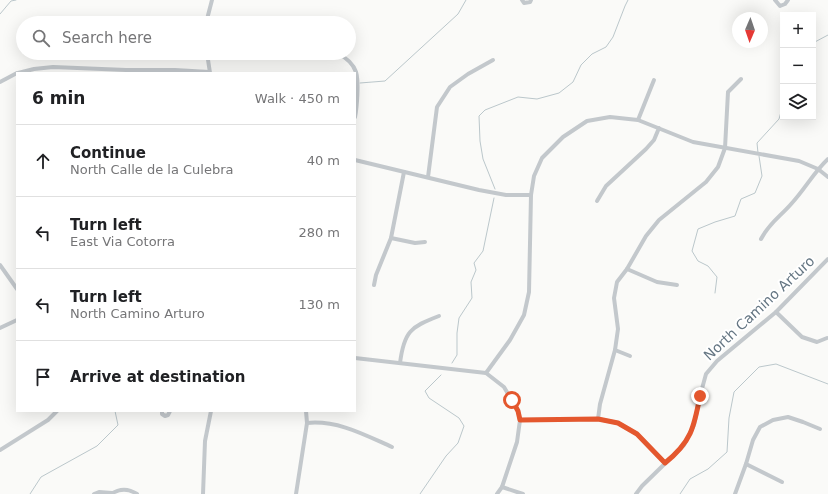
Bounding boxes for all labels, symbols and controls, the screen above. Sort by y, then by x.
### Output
north arrow [732,12,768,48]
map controls [780,12,816,120]
button: + [780,12,816,48]
search box [16,16,356,60]
icon: search [30,27,52,49]
text: Search here [62,29,152,47]
button: − [780,48,816,84]
button: layers [780,84,816,120]
text: 6 min [32,88,85,108]
text: Walk · 450 m [255,91,340,106]
text: Continue [70,144,146,162]
icon: ahead [32,150,54,172]
text: 40 m [307,153,340,168]
text: North Calle de la Culebra [70,162,233,177]
text: Turn left [70,216,142,234]
icon: left [32,222,54,244]
text: 280 m [298,225,340,240]
text: East Via Cotorra [70,234,175,249]
street label: North Camino Arturo [700,253,818,363]
text: Turn left [70,288,142,306]
icon: left [32,294,54,316]
text: 130 m [298,297,340,312]
text: North Camino Arturo [70,306,205,321]
icon: arrive [32,366,54,388]
text: Arrive at destination [70,368,245,386]
route end [691,387,709,405]
route start [503,391,521,409]

